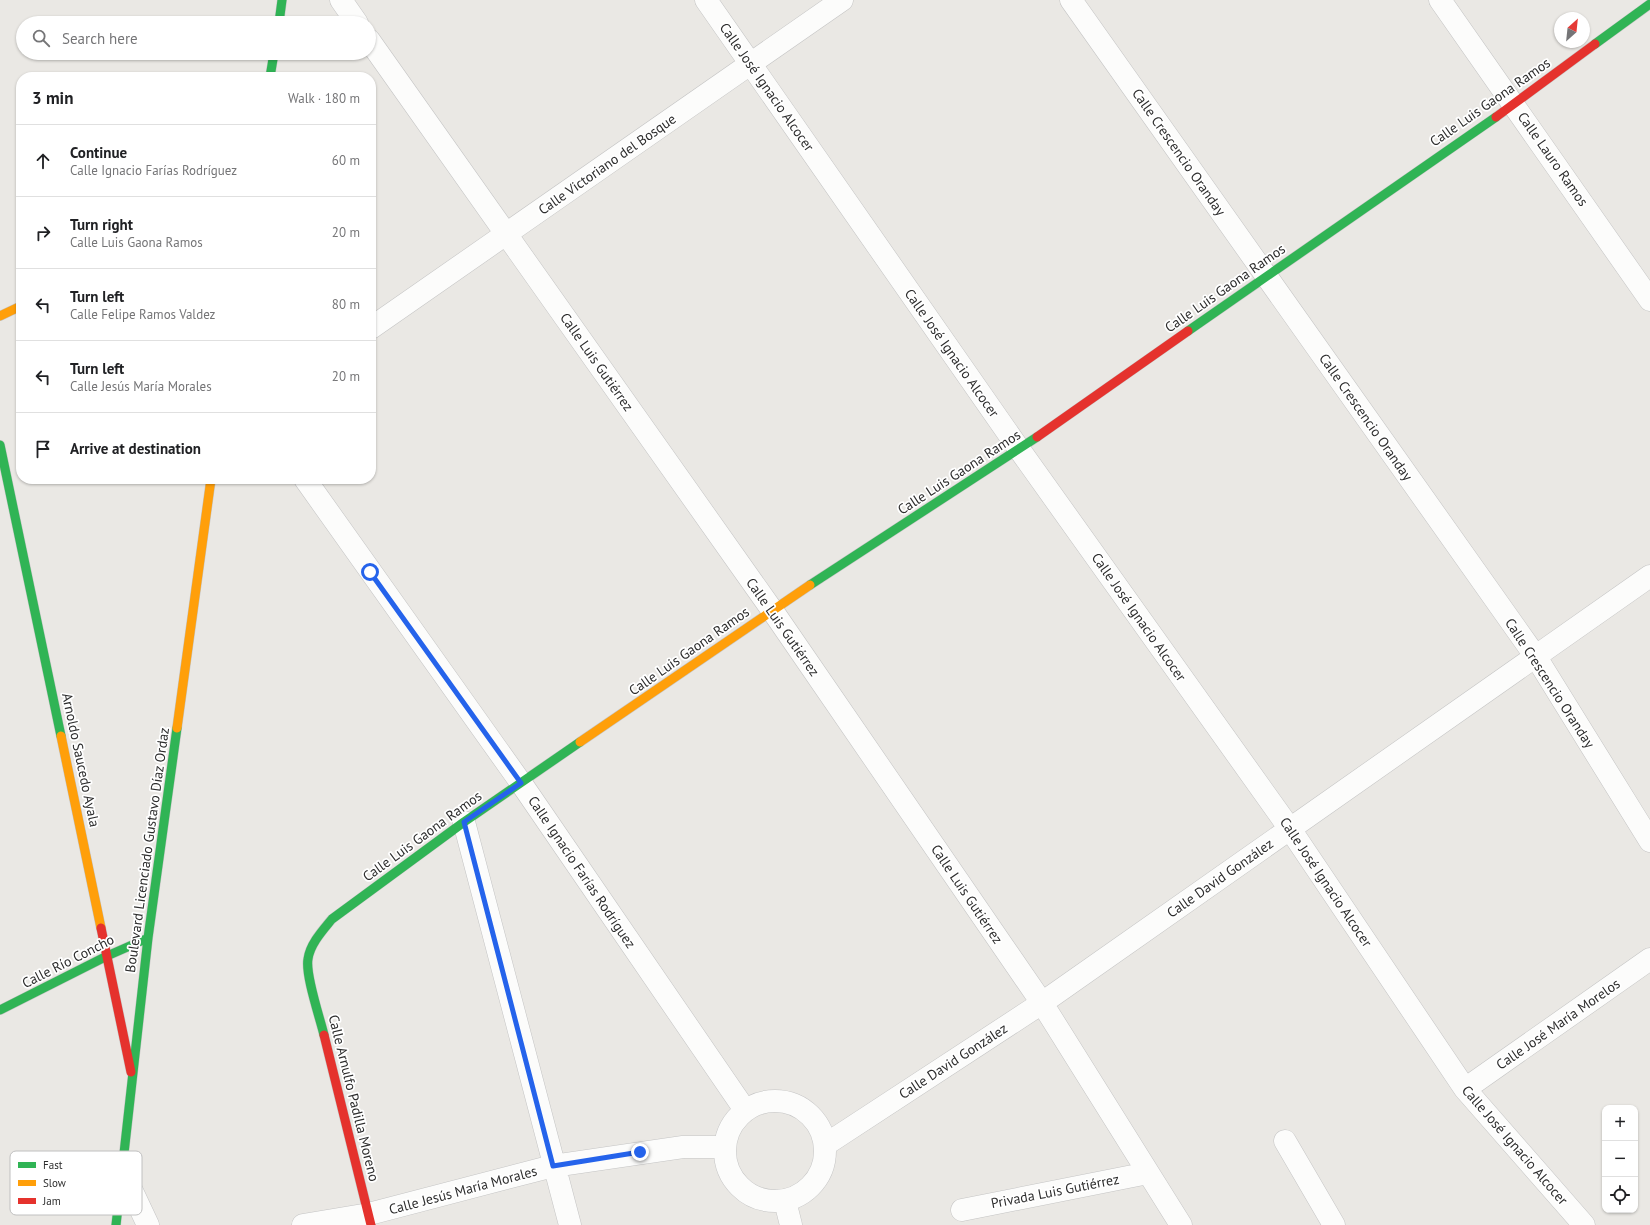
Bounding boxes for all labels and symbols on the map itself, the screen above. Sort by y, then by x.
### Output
north arrow [1554,12,1590,48]
street label: Calle José Ignacio Alcocer [716,19,818,155]
street label: Calle Luis Gaona Ramos [1426,54,1554,150]
street label: Calle Crescencio Oranday [1128,85,1230,219]
street label: Calle Lauro Ramos [1514,108,1592,210]
street label: Calle Victoriano del Bosque [535,110,679,218]
street label: Calle Luis Gaona Ramos [1161,240,1289,336]
street label: Calle José Ignacio Alcocer [901,285,1003,421]
street label: Calle Luis Gutiérrez [556,309,638,415]
street label: Calle Crescencio Oranday [1315,350,1417,484]
street label: Calle Luis Gaona Ramos [894,425,1024,518]
street label: Calle José Ignacio Alcocer [1088,549,1190,685]
route start [361,563,379,581]
street label: Calle Luis Gutiérrez [742,574,824,680]
street label: Calle Luis Gaona Ramos [625,603,753,699]
street label: Calle Crescencio Oranday [1501,615,1599,752]
street label: Arnoldo Saucedo Ayala [58,691,104,829]
street label: Boulevard Licenciado Gustavo Díaz Ordaz [121,726,173,974]
street label: Calle Luis Gaona Ramos [359,787,485,885]
street label: Calle Ignacio Farías Rodríguez [524,792,640,952]
street label: Calle José Ignacio Alcocer [1276,814,1376,951]
street label: Calle David González [1163,835,1277,921]
street label: Calle Luis Gutiérrez [927,841,1007,947]
street label: Calle Río Concho [19,930,117,992]
street label: Calle José María Morelos [1493,974,1624,1074]
street label: Calle Arnulfo Padilla Moreno [325,1013,383,1183]
street label: Calle David González [895,1019,1011,1103]
street label: Calle José Ignacio Alcocer [1458,1081,1572,1209]
route end [631,1143,649,1161]
legend [10,1151,142,1215]
text: Fast [43,1158,63,1172]
street label: Calle Jesús María Morales [387,1162,539,1218]
street label: Privada Luis Gutiérrez [989,1170,1121,1212]
text: Slow [43,1176,66,1190]
text: Jam [42,1194,61,1208]

